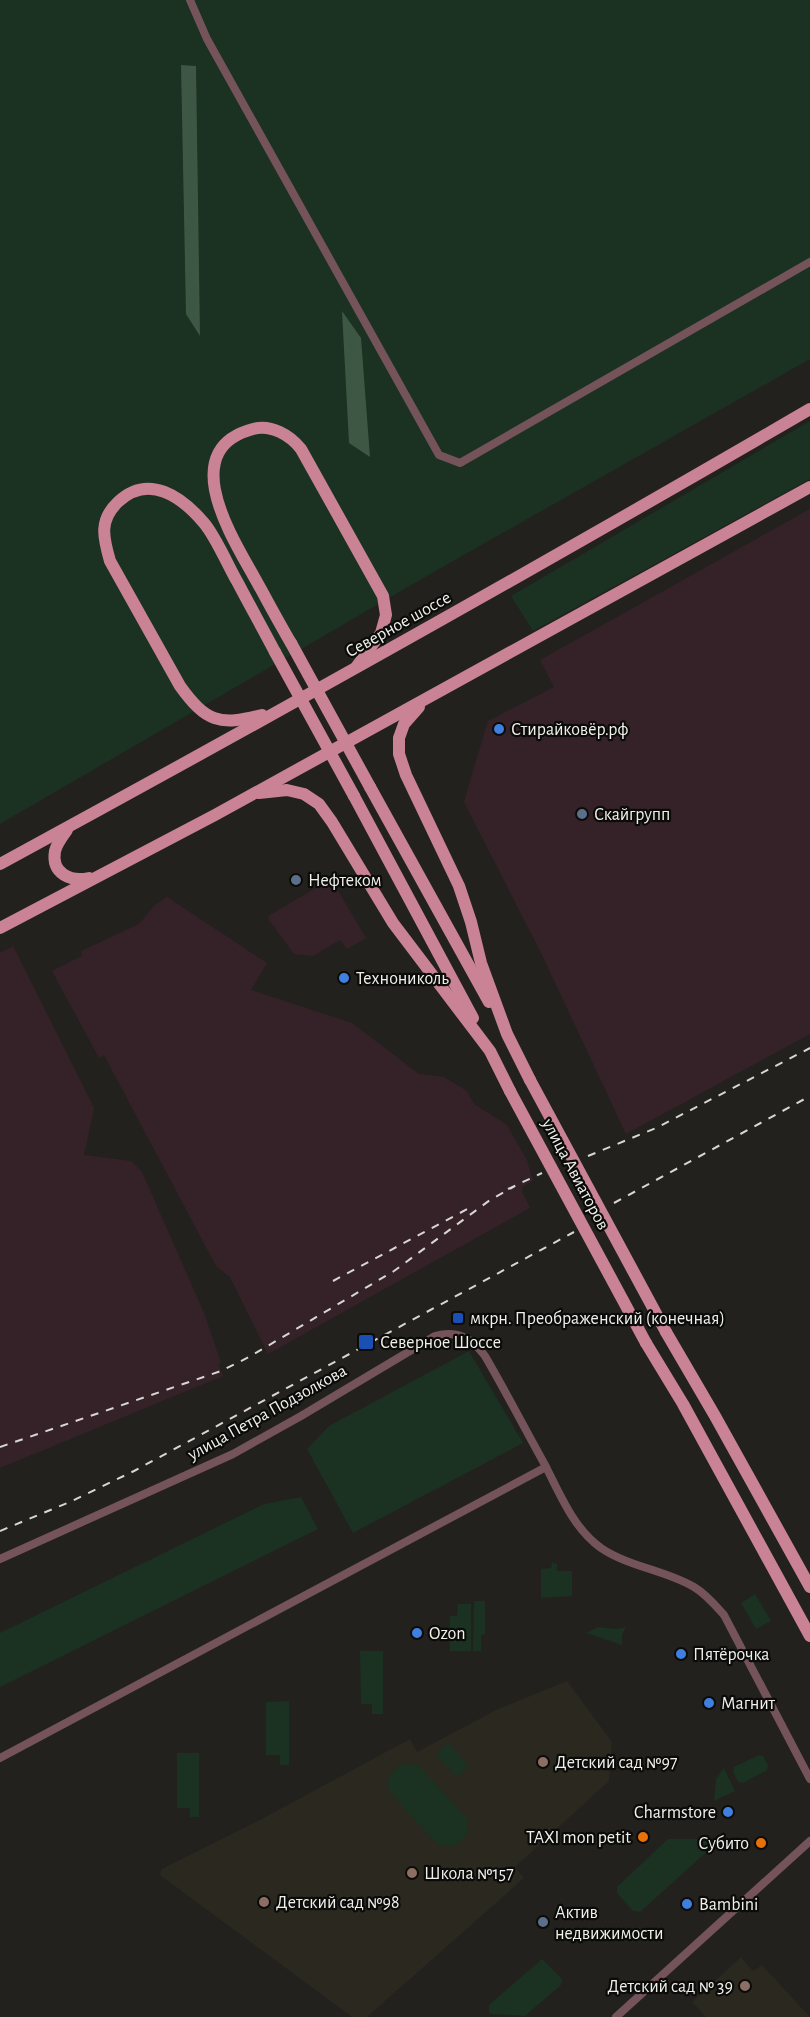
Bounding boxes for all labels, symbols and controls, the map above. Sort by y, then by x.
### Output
street label: Северное шоссе [343,589,454,661]
place label: Стирайковёр.рф [511,721,628,739]
marker: Стирайковёр.рф [492,722,506,736]
place label: Скайгрупп [594,806,670,824]
marker: Скайгрупп [575,807,589,821]
place label: Нефтеком [308,872,382,890]
marker: Нефтеком [289,873,303,887]
place label: Технониколь [356,970,449,988]
marker: Технониколь [337,971,351,985]
street label: улица Авиаторов [538,1115,612,1233]
place label: мкрн. Преображенский (конечная) [470,1309,725,1328]
marker: мкрн. Преображенский (конечная) [451,1311,465,1325]
marker: Северное Шоссе [357,1333,375,1351]
place label: Северное Шоссе [380,1334,501,1352]
street label: улица Петра Подзолкова [184,1362,350,1465]
place label: Ozon [429,1625,466,1643]
marker: Ozon [410,1626,424,1640]
place label: Пятёрочка [693,1646,770,1664]
marker: Пятёрочка [674,1647,688,1661]
place label: Магнит [721,1695,776,1713]
marker: Магнит [702,1696,716,1710]
place label: Детский сад №97 [555,1754,678,1772]
marker: Детский сад №97 [536,1755,550,1769]
place label: Charmstore [634,1804,716,1822]
marker: Charmstore [721,1805,735,1819]
place label: TAXI mon petit [526,1829,631,1847]
marker: TAXI mon petit [636,1830,650,1844]
place label: Субито [698,1834,749,1853]
marker: Субито [754,1836,768,1850]
place label: Школа №157 [424,1865,514,1883]
marker: Школа №157 [405,1866,419,1880]
place label: Детский сад №98 [276,1894,400,1912]
marker: Детский сад №98 [257,1895,271,1909]
place label: Bambini [699,1896,758,1914]
marker: Bambini [680,1897,694,1911]
place label: Актив недвижимости [555,1904,664,1943]
marker: Актив недвижимости [536,1915,550,1929]
place label: Детский сад № 39 [608,1978,733,1996]
marker: Детский сад № 39 [738,1979,752,1993]

